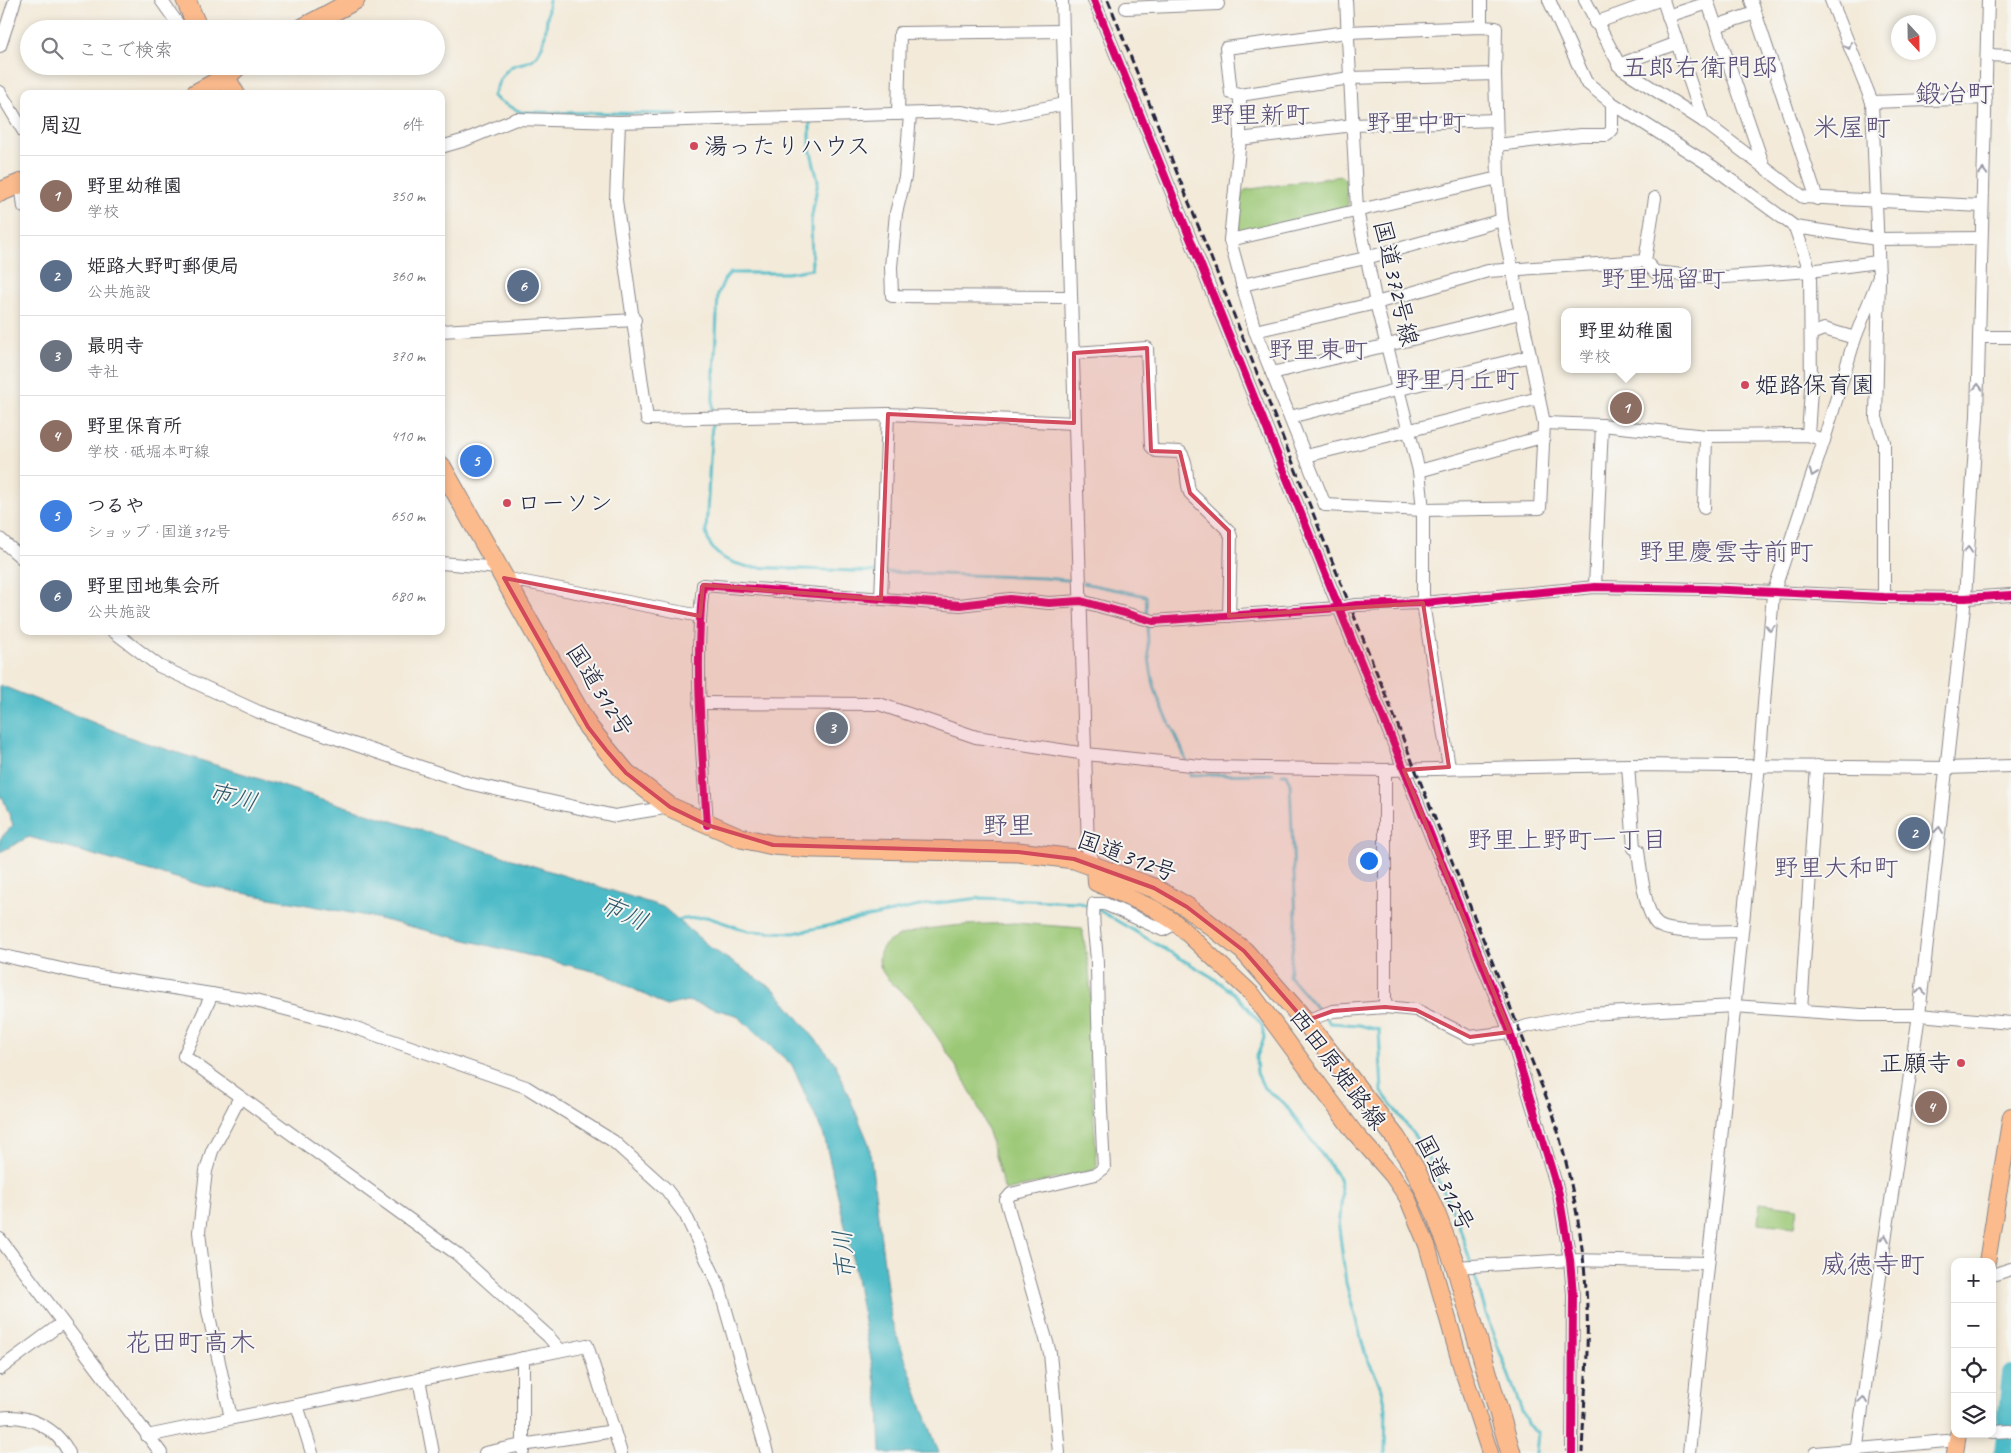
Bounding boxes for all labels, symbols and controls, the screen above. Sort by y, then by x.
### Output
north arrow [1891,15,1936,60]
search box [20,20,445,75]
icon: search [38,34,66,62]
text: ここで検索 [78,38,173,62]
one-way arrow [1843,41,1853,49]
district label: 五郎右衛門邸 [1622,51,1778,84]
district label: 鍛冶町 [1915,77,1993,110]
district label: 野里新町 [1210,99,1310,131]
district label: 野里中町 [1366,107,1466,139]
district label: 米屋町 [1813,111,1891,144]
text: 周辺 [40,112,82,138]
text: 6件 [402,115,425,135]
place label: 湯ったりハウス [704,131,871,161]
marker: 湯ったりハウス [688,140,700,152]
one-way arrow [1977,168,1988,176]
text: 野里幼稚園 [87,174,182,198]
text: 1 [52,186,60,206]
text: 350 m [391,186,425,206]
text: 学校 [87,202,119,222]
street label: 国道372号線 [1367,217,1425,349]
text: 姫路大野町郵便局 [87,254,239,278]
district label: 野里堀留町 [1600,263,1726,295]
text: 2 [52,266,60,286]
text: 360 m [391,266,425,286]
pin: 6 [507,267,539,305]
text: 公共施設 [87,282,151,302]
popup [1561,308,1691,373]
text: 野里幼稚園 [1578,319,1674,343]
text: 最明寺 [87,334,144,358]
district label: 野里東町 [1268,334,1368,366]
text: 3 [52,346,60,366]
text: 370 m [391,346,425,366]
text: 学校 [1578,347,1611,367]
text: 寺社 [87,362,119,382]
district label: 野里月丘町 [1394,364,1520,396]
place label: 姫路保育園 [1755,370,1875,400]
marker: 姫路保育園 [1739,379,1751,391]
one-way arrow [1972,383,1983,391]
pin: 1 [1610,389,1642,427]
text: 野里保育所 [87,414,182,438]
text: 4 [52,426,60,446]
text: 410 m [391,426,425,446]
text: 学校 · 砥堀本町線 [87,442,210,462]
pin: 5 [460,442,492,480]
one-way arrow [1809,468,1819,476]
place label: ローソン [517,488,613,518]
text: つるや [87,494,144,518]
marker: ローソン [501,497,513,509]
text: 5 [53,506,59,526]
text: 650 m [391,506,425,526]
text: ショップ · 国道312号 [87,522,231,542]
district label: 野里慶雲寺前町 [1638,536,1814,568]
one-way arrow [1963,545,1974,553]
text: 野里団地集会所 [87,574,220,598]
text: 6 [52,586,60,606]
text: 680 m [391,586,425,606]
text: 公共施設 [87,602,151,622]
one-way arrow [1765,624,1776,632]
street label: 国道312号 [560,638,640,742]
pin: 3 [816,709,848,747]
water label: 市川 [204,775,261,819]
district label: 野里 [982,809,1034,842]
pin: 2 [1898,814,1930,852]
street label: 国道312号 [1073,824,1181,888]
district label: 野里上野町一丁目 [1467,824,1667,856]
one-way arrow [1933,825,1944,833]
your location [1356,848,1382,874]
district label: 野里大和町 [1773,852,1899,884]
water label: 市川 [594,888,653,938]
one-way arrow [1915,987,1926,995]
street label: 西田原姫路線 [1283,1002,1393,1136]
place label: 正願寺 [1879,1048,1951,1078]
marker: 正願寺 [1955,1057,1967,1069]
pin: 4 [1915,1088,1947,1126]
street label: 国道312号 [1409,1130,1481,1236]
water label: 市川 [826,1229,862,1281]
one-way arrow [1879,1234,1890,1242]
district label: 威徳寺町 [1821,1248,1925,1281]
map controls [1951,1258,1996,1438]
button: + [1951,1258,1996,1303]
button: − [1951,1303,1996,1348]
district label: 花田町高木 [125,1326,255,1359]
button: locate [1951,1348,1996,1393]
button: layers [1951,1393,1996,1438]
one-way arrow [1858,1395,1868,1404]

